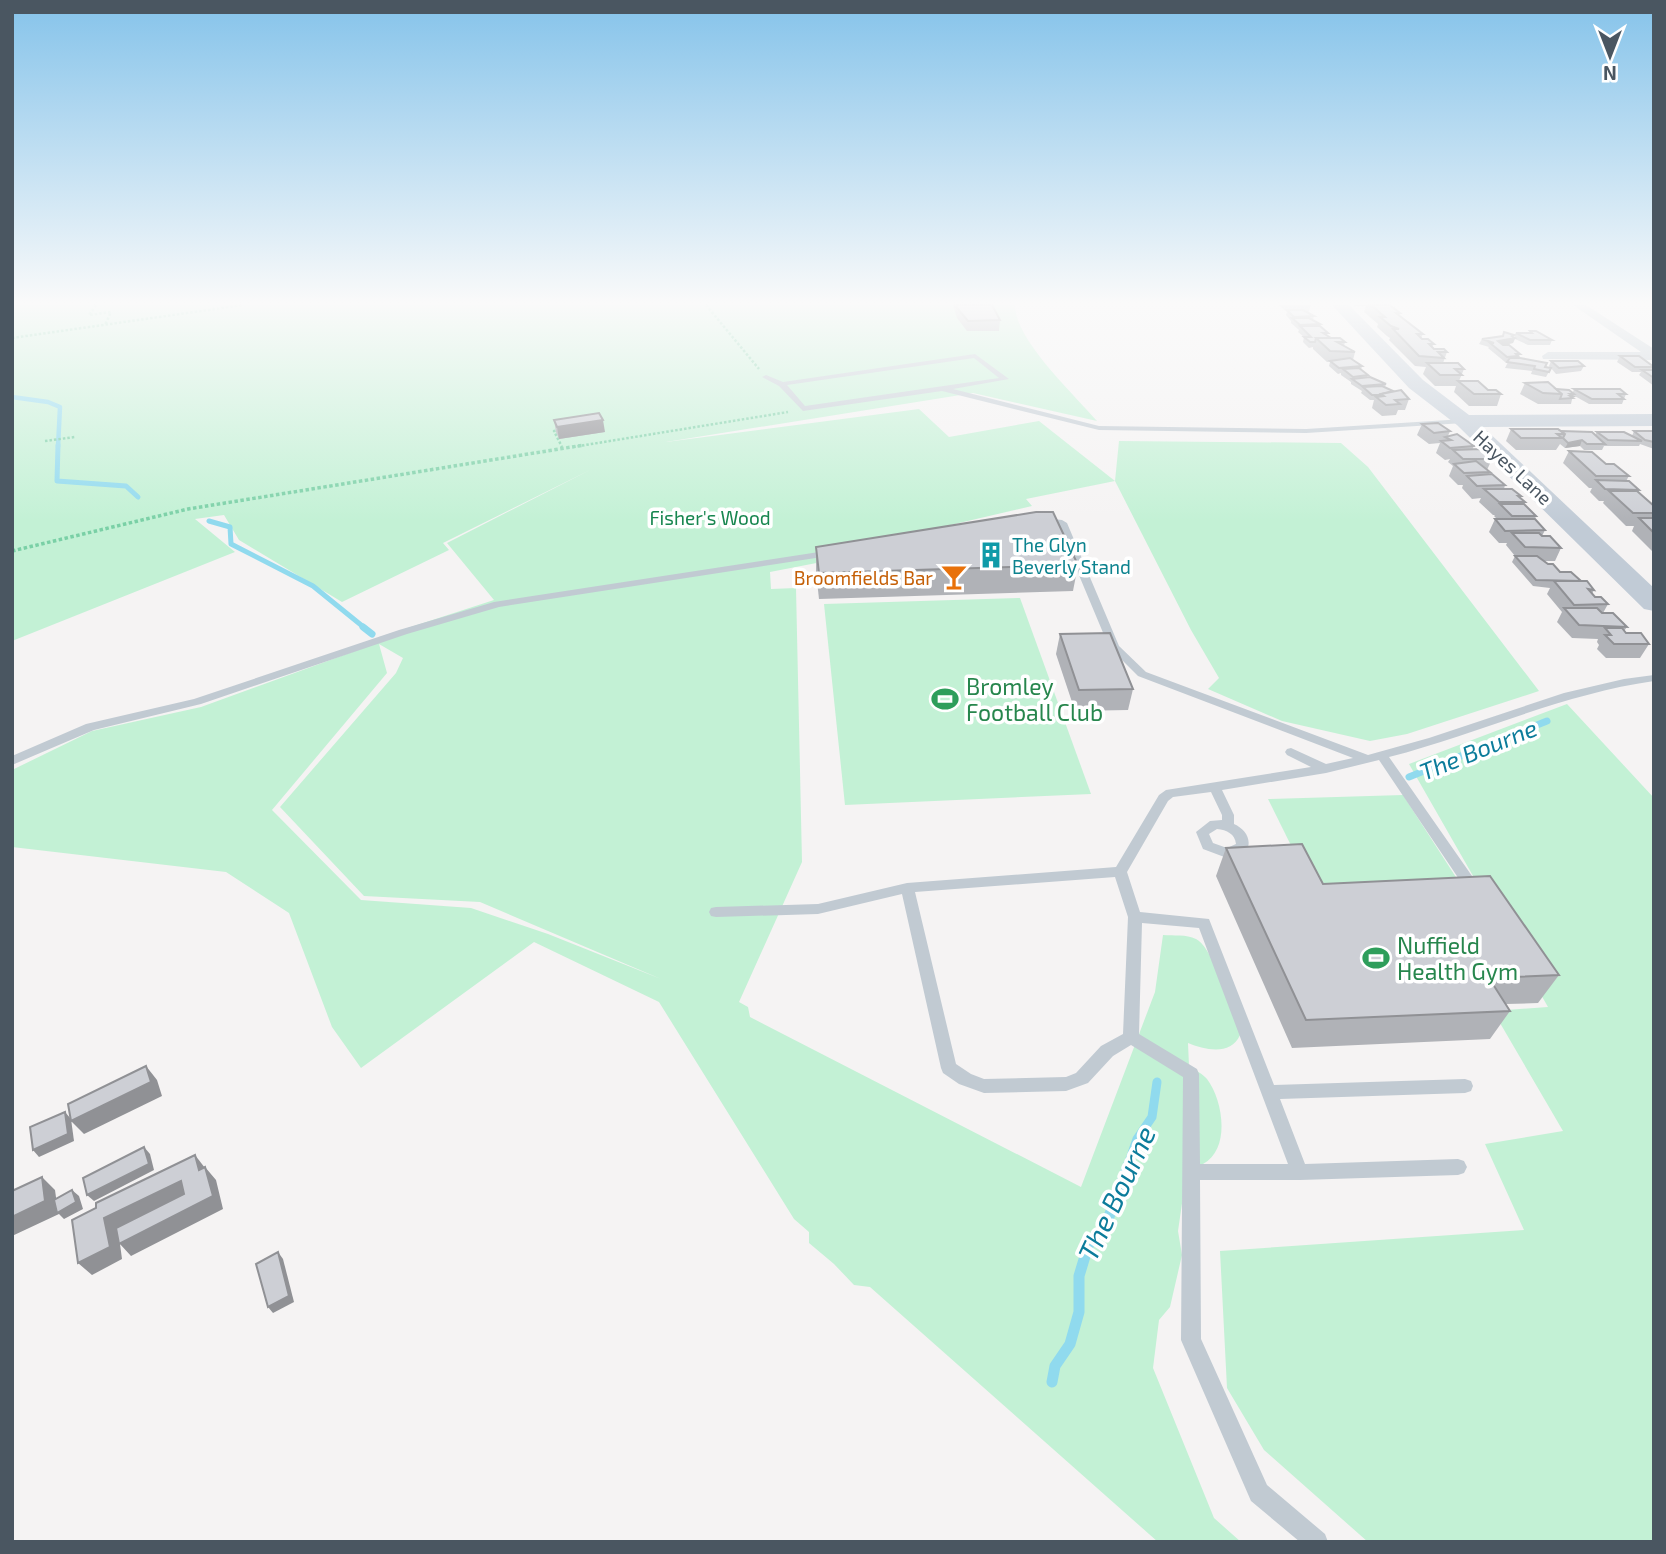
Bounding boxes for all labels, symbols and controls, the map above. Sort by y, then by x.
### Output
north arrow [1575,21,1645,91]
text: N [1603,62,1617,85]
street label: Hayes Lane [1469,425,1557,509]
park label: Fisher's Wood [649,506,771,529]
place label: The Glyn Beverly Stand [1012,533,1131,578]
building icon: The Glyn Beverly Stand [976,540,1006,570]
bar icon: Broomfields Bar [939,562,969,592]
place label: Broomfields Bar [794,566,933,589]
place label: Bromley Football Club [966,672,1103,726]
sports icon: Bromley Football Club [930,684,960,714]
water label: The Bourne [1415,712,1541,786]
place label: Nuffield Health Gym [1397,931,1518,985]
sports icon: Nuffield Health Gym [1361,943,1391,973]
water label: The Bourne [1070,1120,1162,1266]

